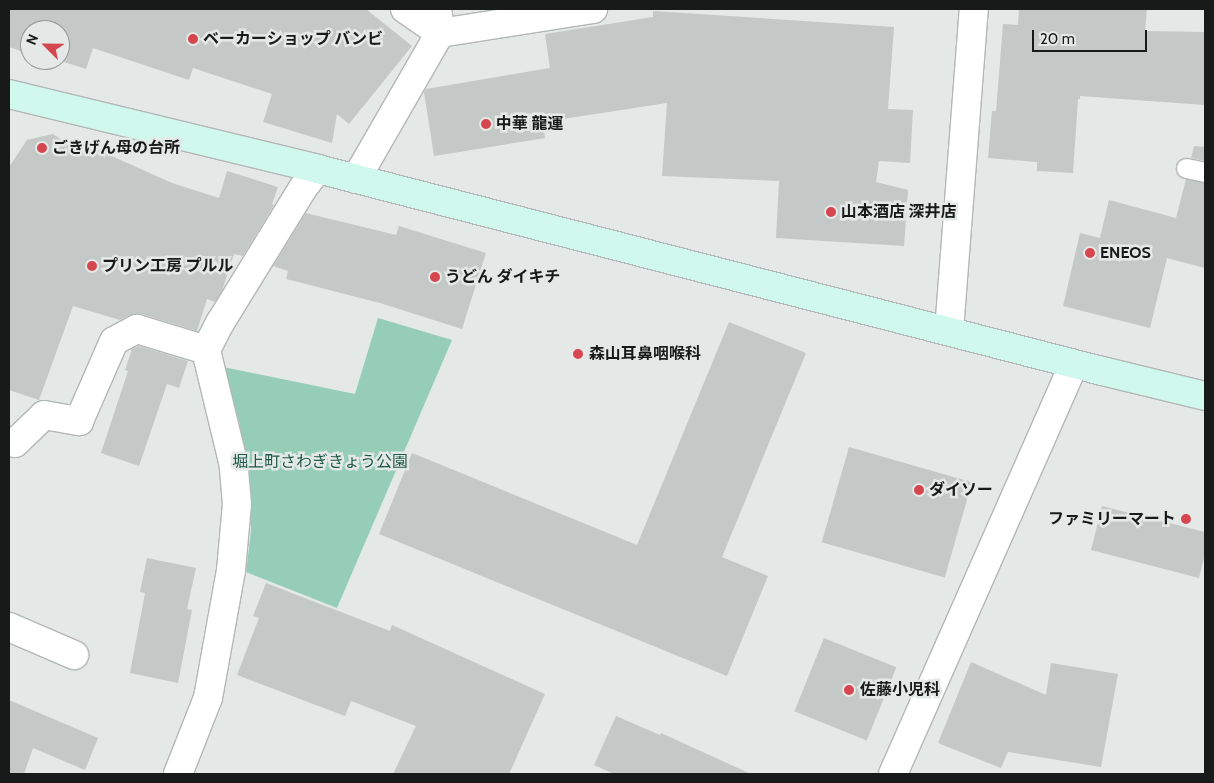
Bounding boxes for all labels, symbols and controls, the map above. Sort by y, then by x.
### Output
north arrow [20,20,70,70]
scale bar [1034,20,1149,52]
place label: ベーカーショップ バンビ [203,29,383,49]
text: 20 m [1040,30,1075,48]
text: N [22,31,42,48]
marker: ベーカーショップ バンビ [187,33,199,45]
place label: 中華 龍運 [496,114,564,134]
marker: 中華 龍運 [480,118,492,130]
place label: ごきげん母の台所 [52,138,180,158]
marker: ごきげん母の台所 [36,142,48,154]
place label: 山本酒店 深井店 [841,202,957,222]
marker: 山本酒店 深井店 [825,206,837,218]
place label: ENEOS [1100,243,1151,263]
marker: ENEOS [1084,247,1096,259]
place label: プリン工房 プルル [102,256,234,276]
marker: プリン工房 プルル [86,260,98,272]
place label: うどん ダイキチ [445,267,561,287]
marker: うどん ダイキチ [429,271,441,283]
place label: 森山耳鼻咽喉科 [589,344,701,364]
marker: 森山耳鼻咽喉科 [571,347,585,361]
park label: 堀上町さわぎきょう公園 [232,452,408,472]
place label: ダイソー [929,480,993,500]
marker: ダイソー [913,484,925,496]
place label: ファミリーマート [1048,509,1176,529]
marker: ファミリーマート [1180,513,1192,525]
place label: 佐藤小児科 [860,680,940,700]
marker: 佐藤小児科 [842,683,856,697]

